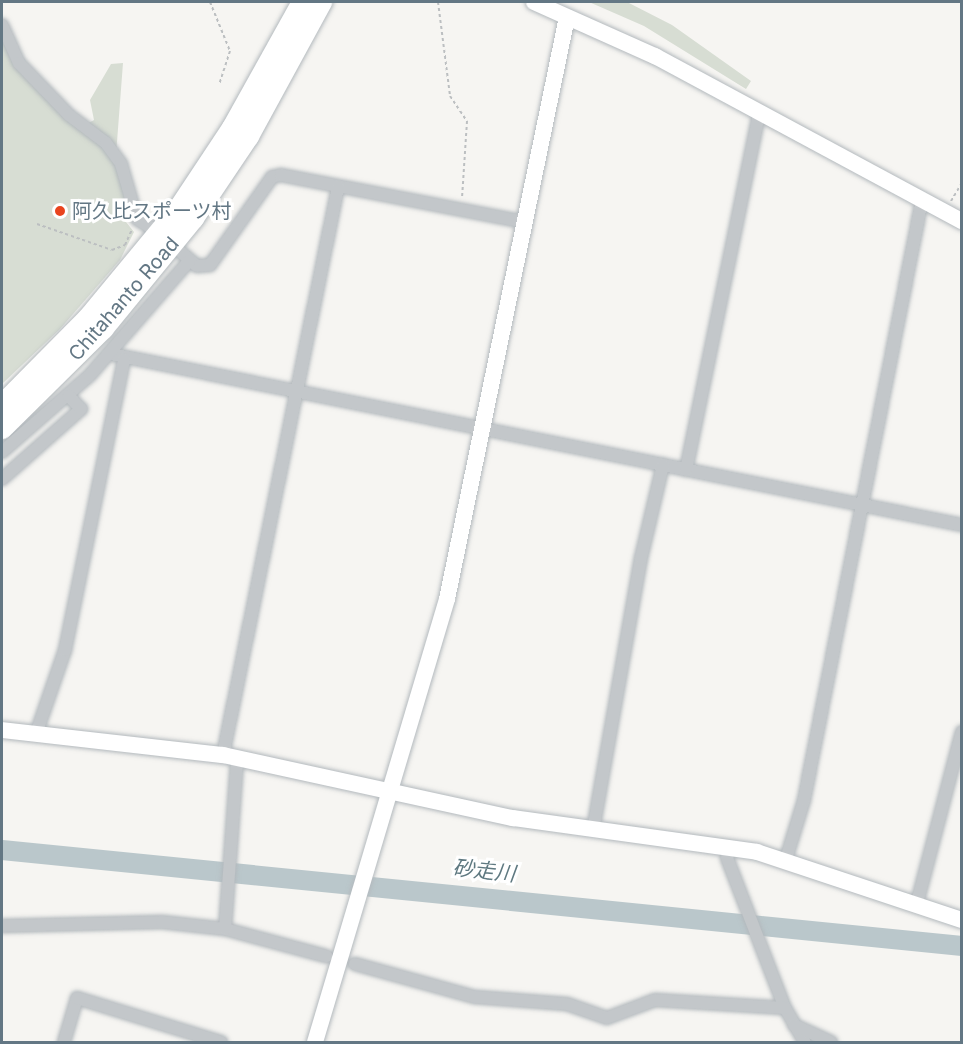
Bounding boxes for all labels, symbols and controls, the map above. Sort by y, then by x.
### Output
place label: 阿久比スポーツ村 [72,199,232,223]
marker: 阿久比スポーツ村 [53,204,67,218]
street label: Chitahanto Road [64,232,184,366]
water label: 砂走川 [451,855,517,887]

